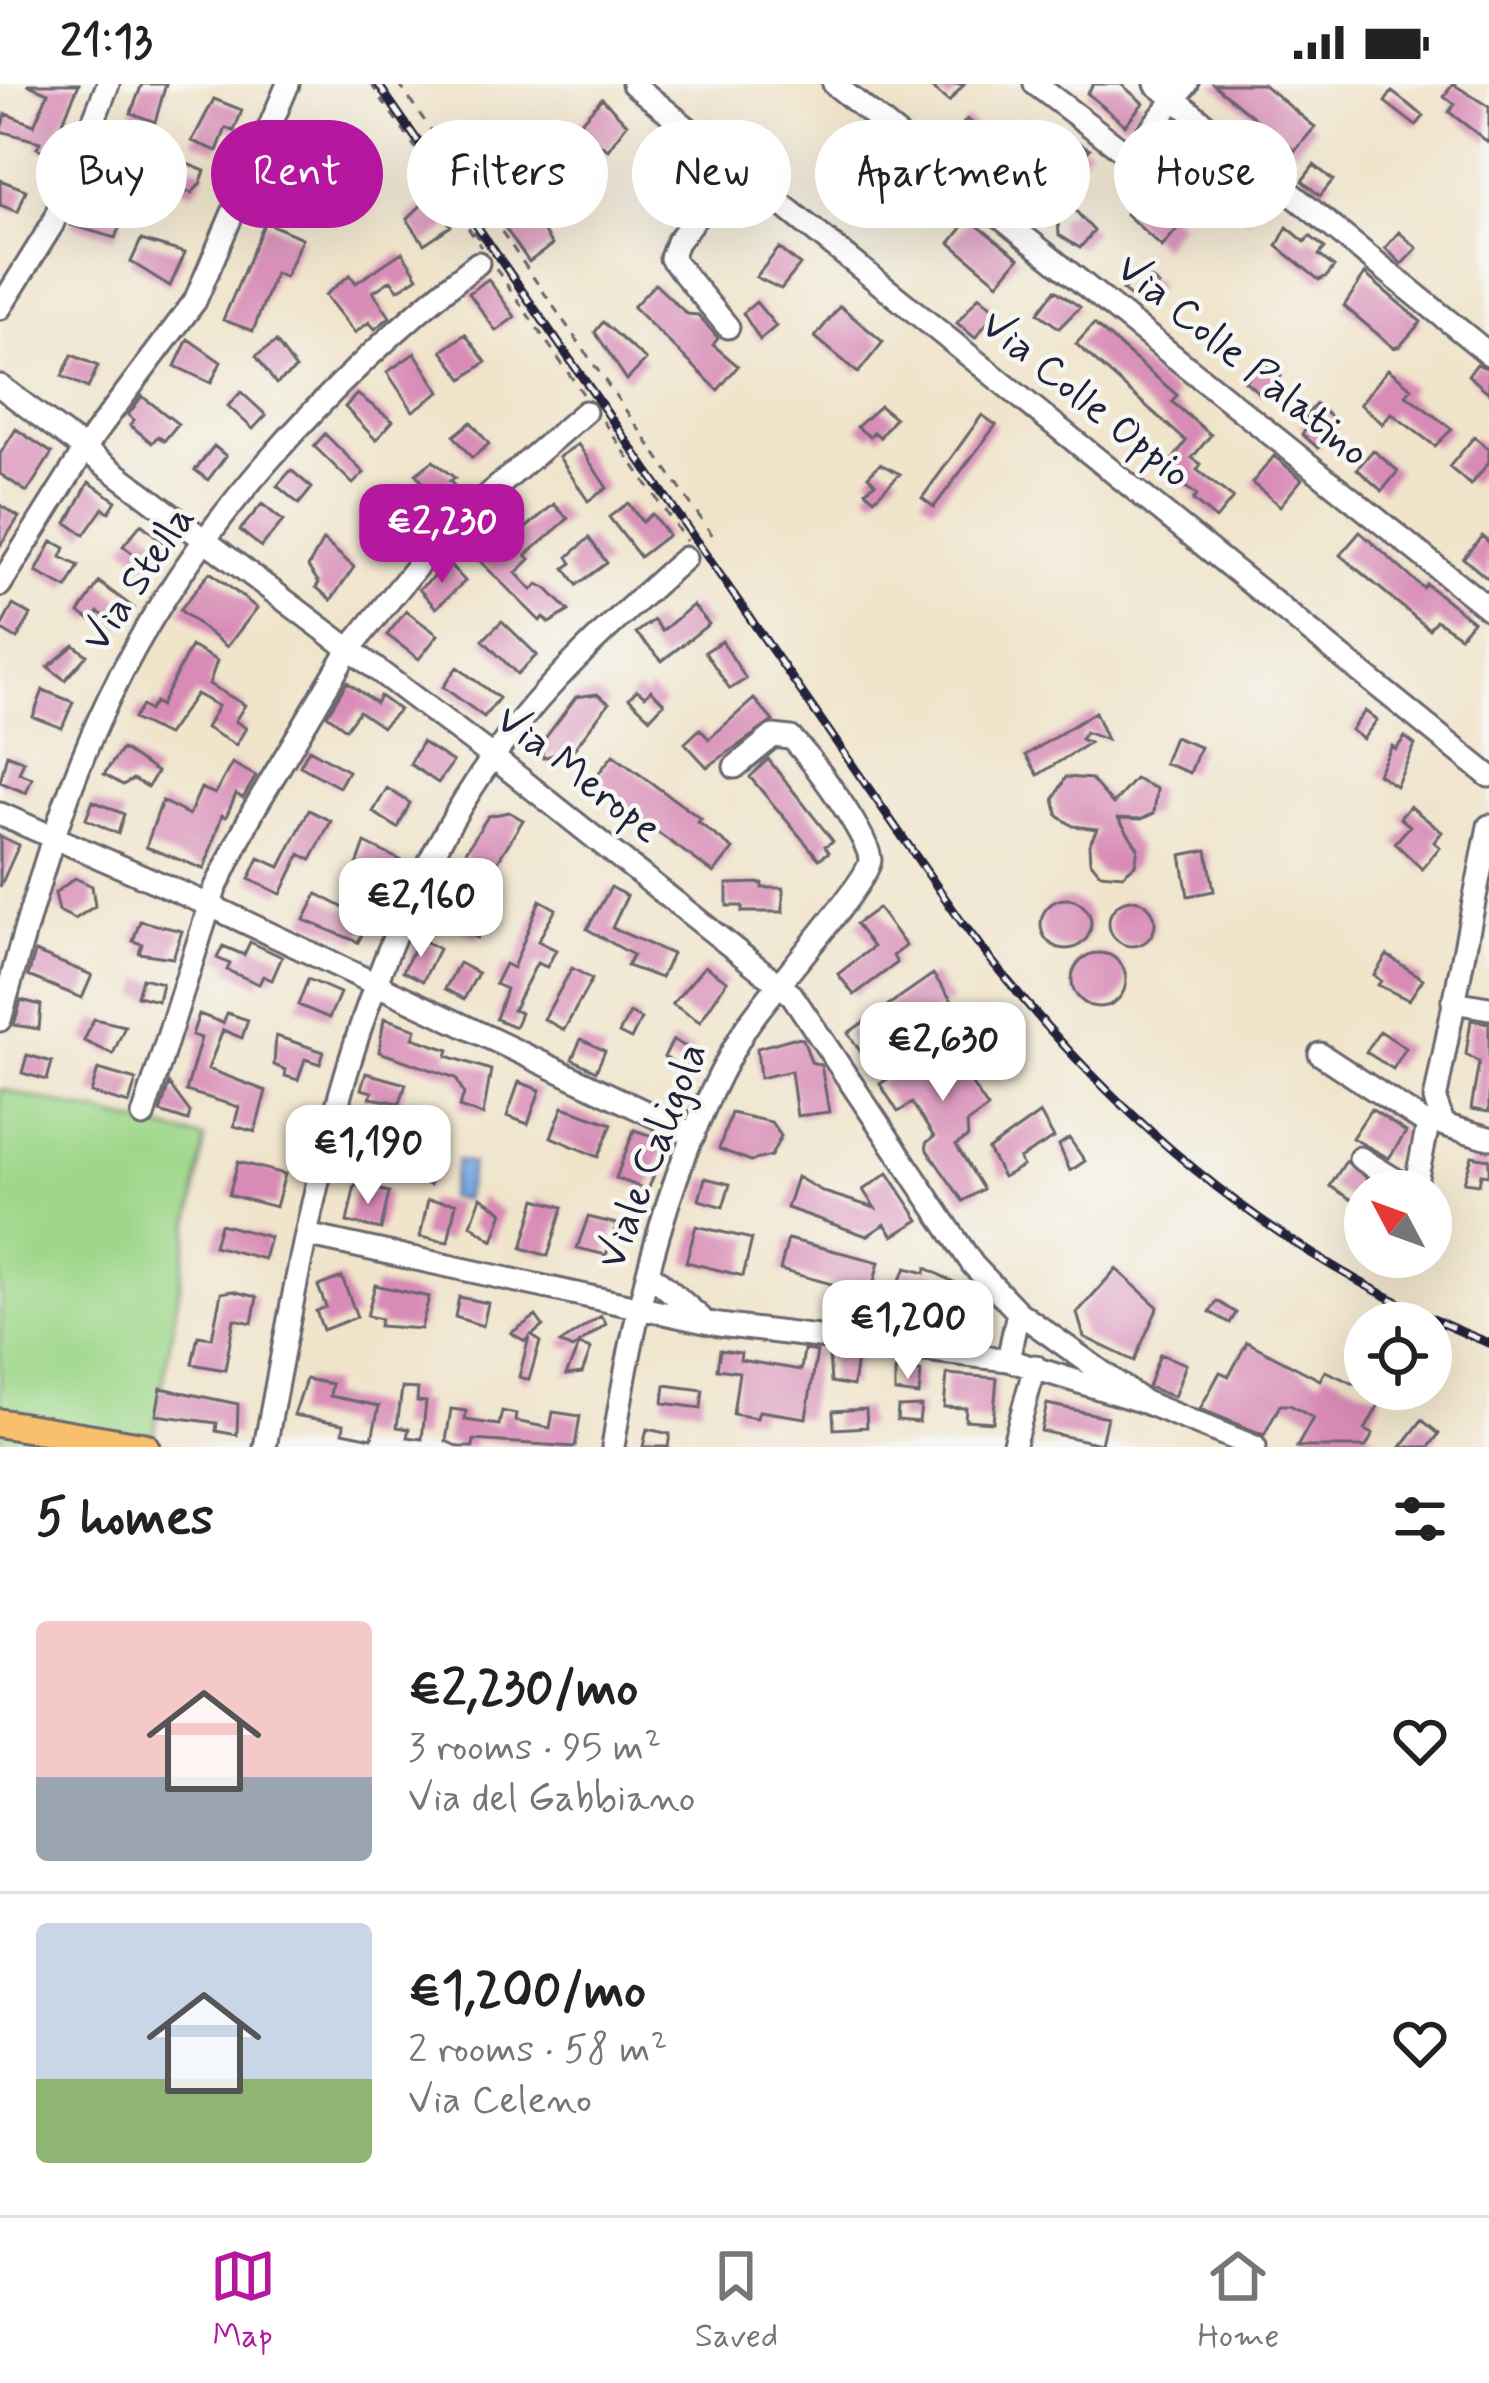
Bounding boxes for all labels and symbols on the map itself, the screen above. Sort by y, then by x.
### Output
street label: Via Colle Palatino [1104,242,1380,480]
street label: Via Colle Oppio [968,298,1202,502]
pin: €2,230 [344,484,540,586]
street label: Via Stella [70,494,208,664]
street label: Via Merope [484,693,672,857]
pin: €2,160 [323,858,519,960]
pin: €2,630 [845,1002,1041,1104]
street label: Viale Caligola [585,1035,721,1277]
pin: €1,190 [270,1105,466,1207]
north arrow [1344,1170,1452,1278]
pin: €1,200 [810,1280,1006,1382]

